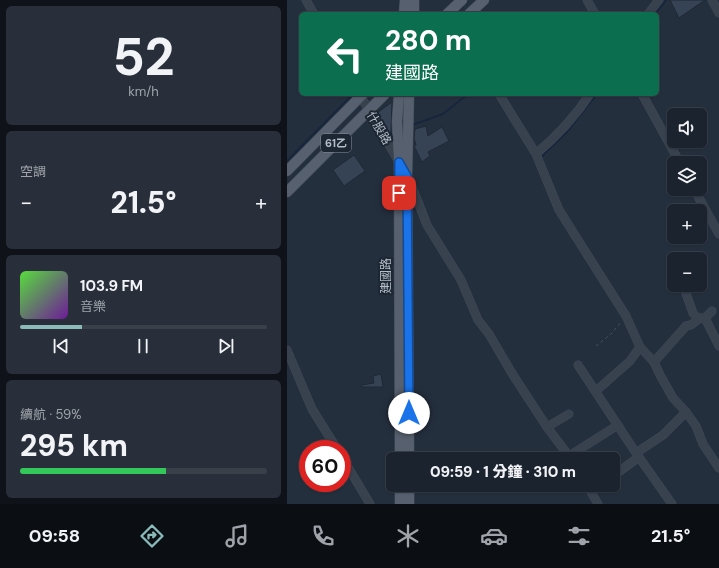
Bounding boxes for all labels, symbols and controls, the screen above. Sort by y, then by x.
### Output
text: 280 m [385,22,471,59]
text: 52 [113,23,174,91]
icon: left [319,28,371,80]
text: 建國路 [385,61,439,85]
text: km/h [128,83,159,100]
street label: 什股路 [363,108,395,148]
map controls [667,108,707,292]
button: sound [667,108,707,148]
road number: 61乙 [321,134,351,152]
button: layers [667,156,707,196]
text: 空調 [20,163,46,180]
pin [382,176,416,210]
icon: arrive [388,182,410,204]
text: 21.5° [111,183,176,222]
text: − [20,188,32,217]
text: + [255,188,267,217]
button: + [667,204,707,244]
button: − [667,252,707,292]
street label: 建國路 [378,258,394,294]
text: 103.9 FM [80,276,143,296]
text: 音樂 [80,298,106,315]
icon: previous [50,335,72,357]
icon: pause [132,335,154,357]
icon: next [215,335,237,357]
position arrow [388,392,430,434]
text: 續航 · 59% [20,406,81,423]
text: 295 km [20,426,128,465]
speed limit sign: 60 [299,440,351,492]
text: 09:59 · 1 分鐘 · 310 m [430,462,576,482]
icon: directions [138,522,166,550]
icon: music [223,522,251,550]
icon: phone [309,522,337,550]
icon: climate [394,522,422,550]
icon: car [480,522,508,550]
icon: filters [565,522,593,550]
text: 09:58 [29,524,80,548]
text: 21.5° [651,524,690,548]

